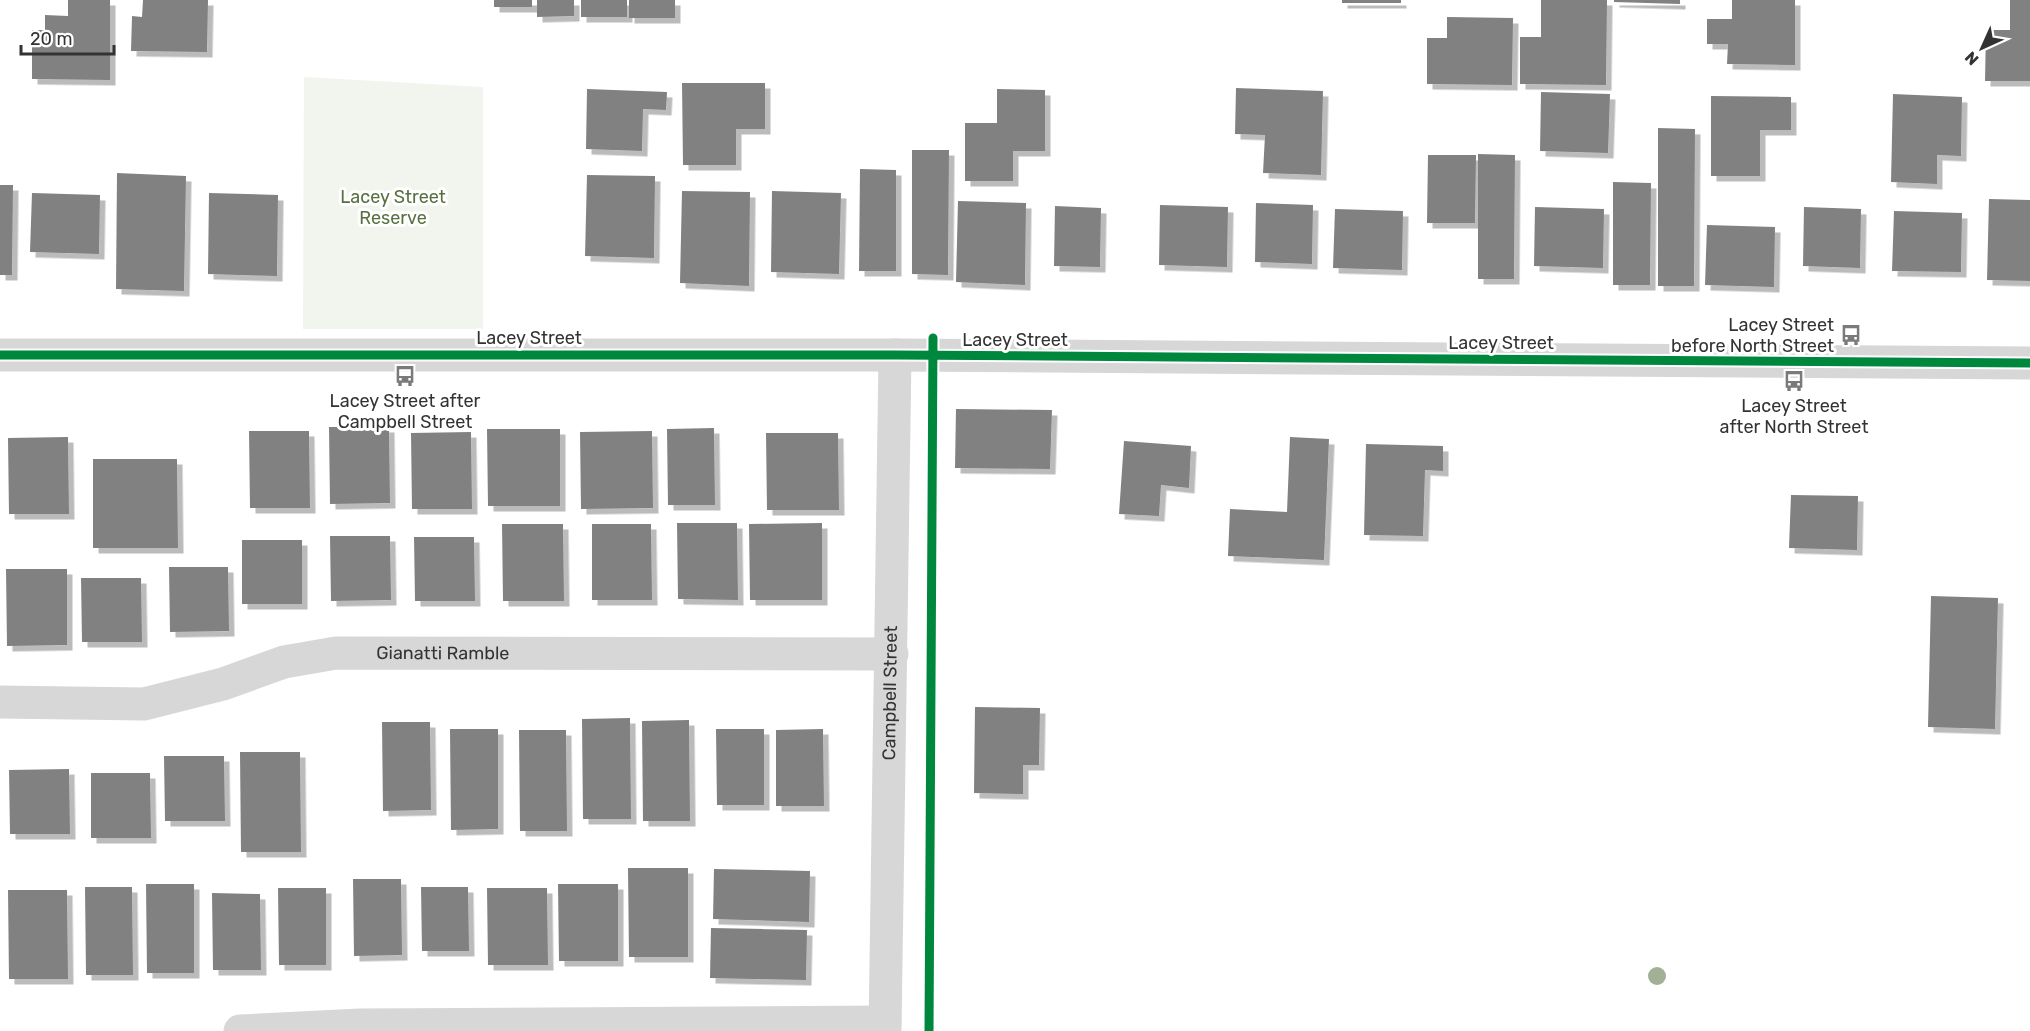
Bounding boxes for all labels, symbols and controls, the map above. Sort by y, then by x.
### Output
scale bar [21,18,114,56]
north arrow [1952,18,2012,78]
text: 20 m [30,28,72,50]
text: N [1961,47,1983,69]
park label: Lacey Street Reserve [340,186,446,229]
place label: Lacey Street before North Street [1671,314,1834,357]
bus stop icon: Lacey Street before North Street [1839,323,1863,347]
street label: Lacey Street [476,327,582,349]
street label: Lacey Street [962,329,1068,351]
street label: Lacey Street [1448,332,1554,354]
bus stop icon: Lacey Street after Campbell Street [393,364,417,388]
bus stop icon: Lacey Street after North Street [1782,369,1806,393]
place label: Lacey Street after Campbell Street [330,390,481,433]
place label: Lacey Street after North Street [1720,395,1868,438]
street label: Campbell Street [878,625,902,761]
street label: Gianatti Ramble [376,642,509,664]

